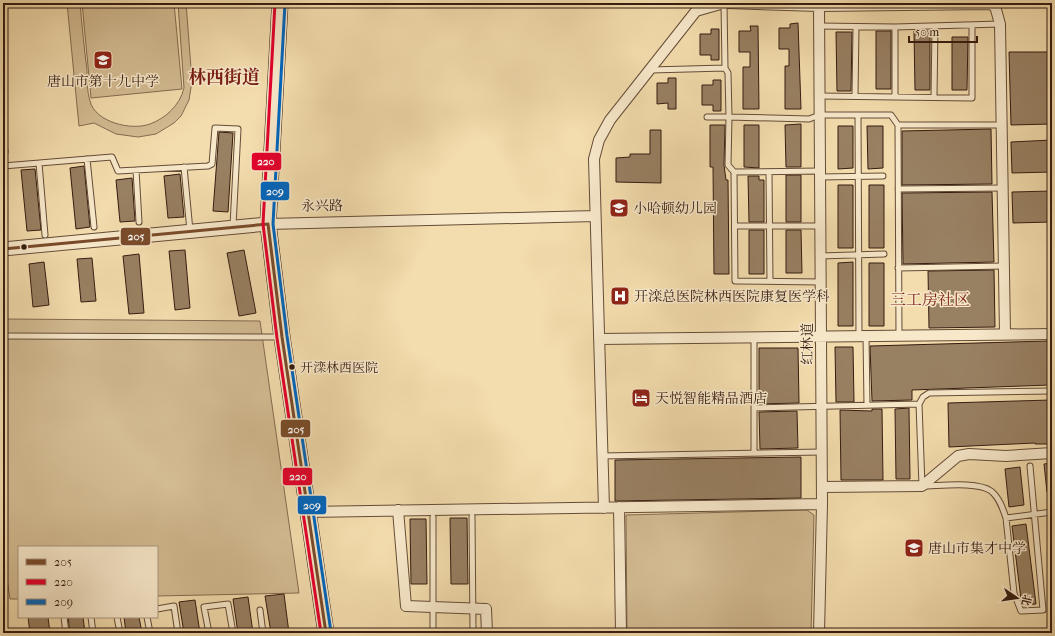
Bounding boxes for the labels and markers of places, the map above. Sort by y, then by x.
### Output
school or university icon: 唐山市第十九中学 [92,49,114,71]
place label: 唐山市第十九中学 [47,73,159,90]
school or university icon: 小哈顿幼儿园 [608,197,630,219]
place label: 小哈顿幼儿园 [633,200,717,217]
unlabelled marker [19,242,29,252]
hospital icon: 开滦总医院林西医院康复医学科 [609,285,631,307]
place label: 开滦总医院林西医院康复医学科 [634,288,830,305]
place label: 开滦林西医院 [300,360,378,375]
marker: 开滦林西医院 [287,362,297,372]
hotel icon: 天悦智能精品酒店 [630,387,652,409]
place label: 天悦智能精品酒店 [655,390,767,407]
school or university icon: 唐山市集才中学 [903,537,925,559]
place label: 唐山市集才中学 [928,540,1026,557]

